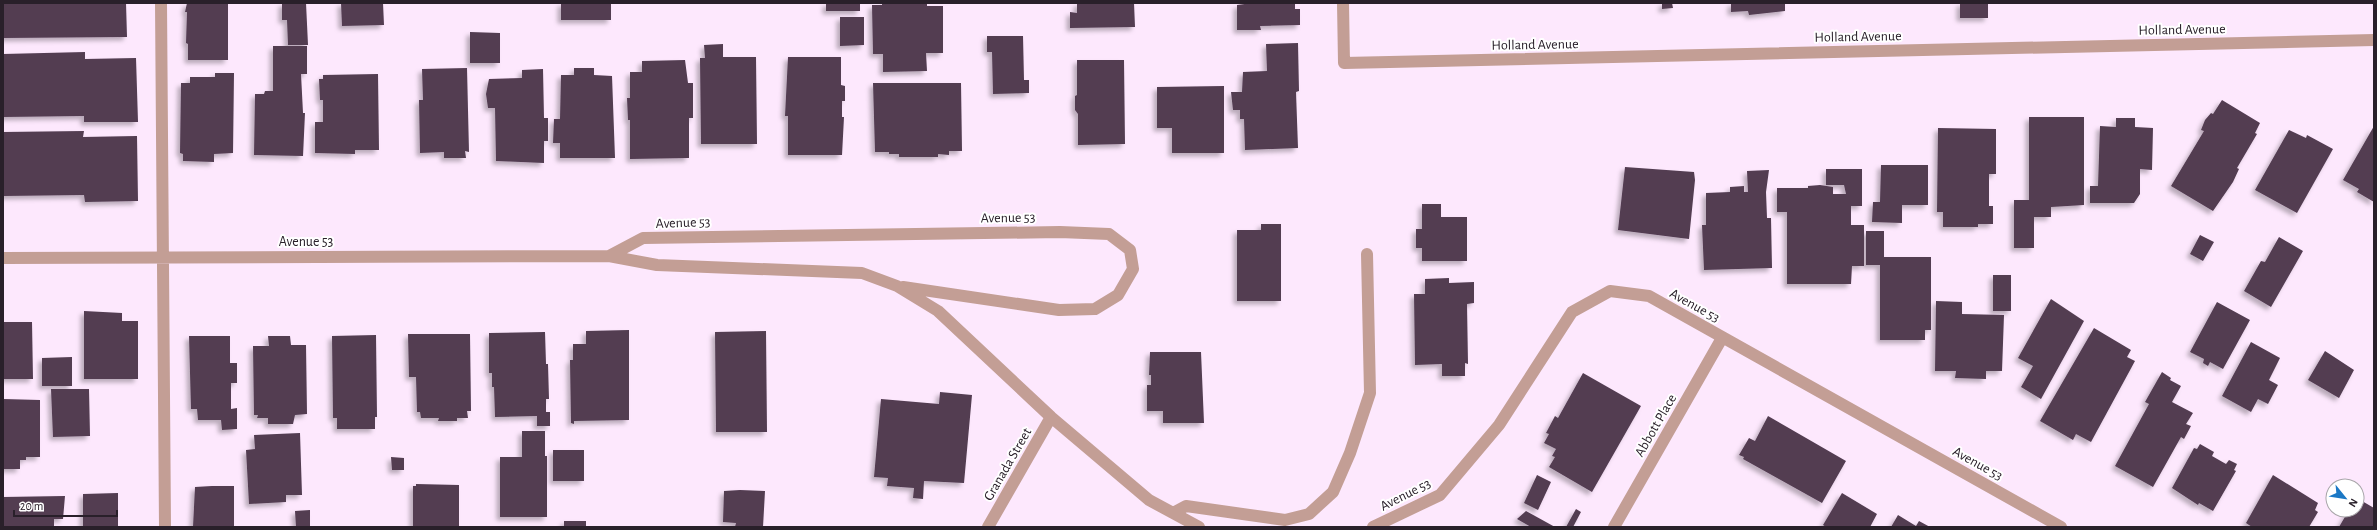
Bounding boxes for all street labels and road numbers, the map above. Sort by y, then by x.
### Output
street label: Holland Avenue [2138,22,2226,38]
street label: Holland Avenue [1814,29,1902,45]
street label: Holland Avenue [1491,37,1579,53]
street label: Avenue 53 [981,211,1036,225]
street label: Avenue 53 [655,215,711,231]
street label: Avenue 53 [279,235,334,249]
street label: Avenue 53 [1667,286,1722,325]
street label: Abbott Place [1632,392,1679,459]
street label: Granada Street [981,425,1035,503]
street label: Avenue 53 [1950,444,2005,483]
street label: Avenue 53 [1378,476,1433,514]

